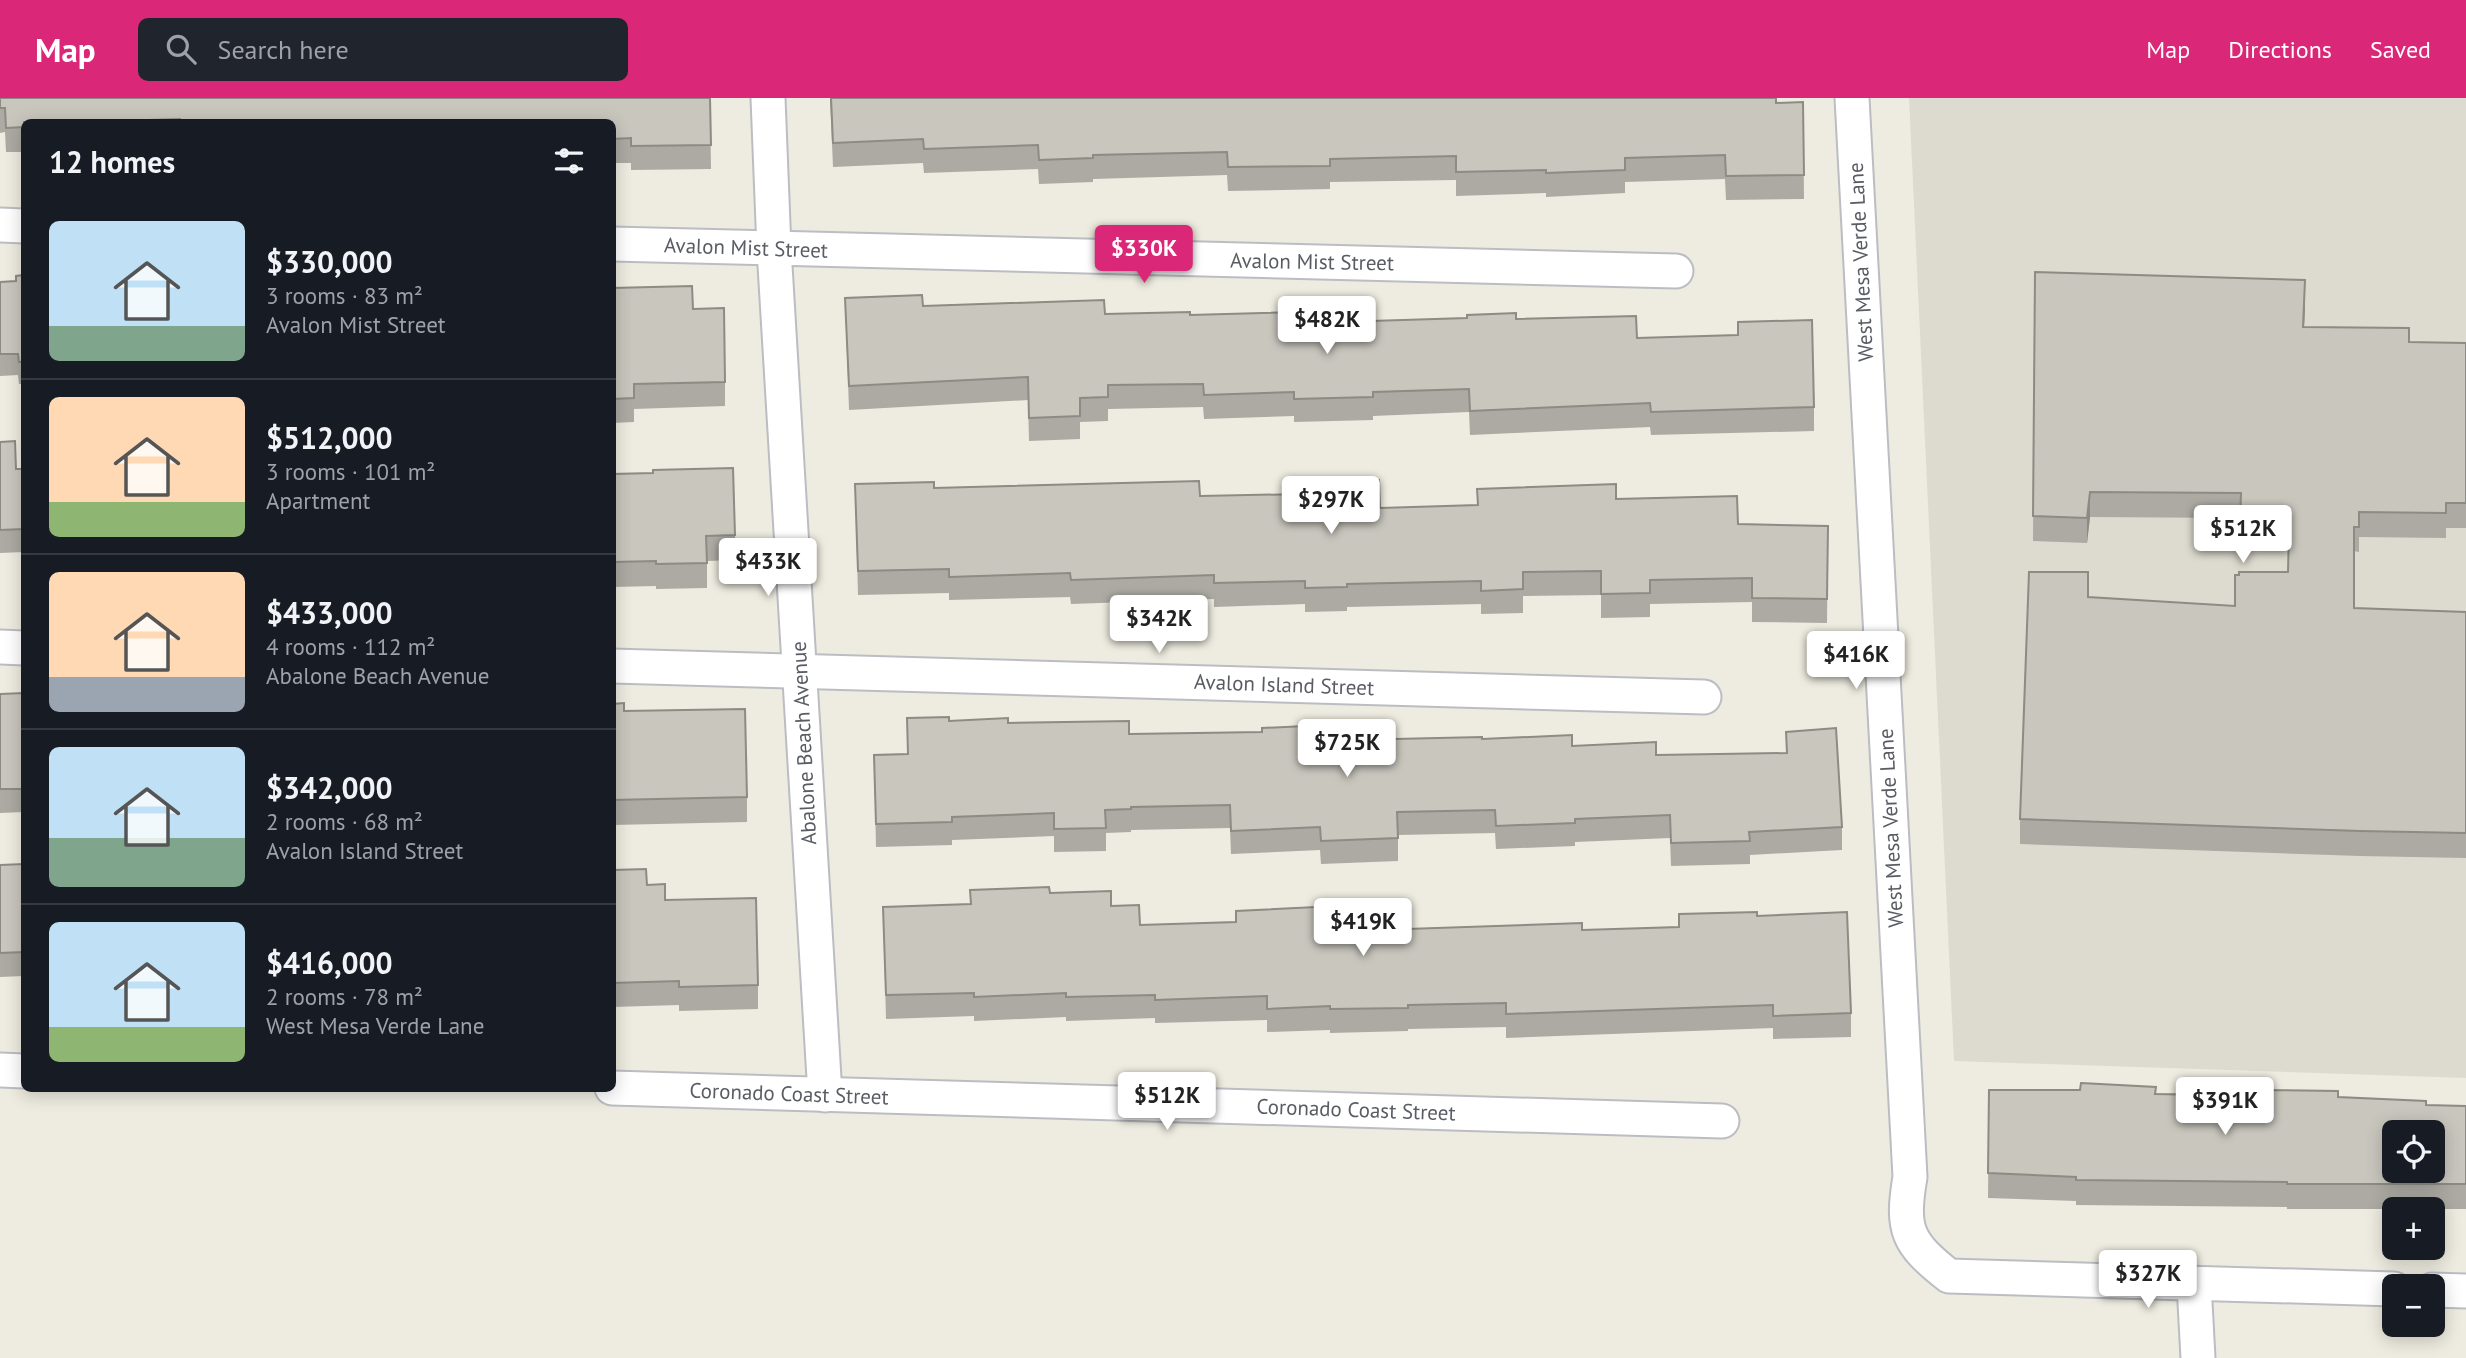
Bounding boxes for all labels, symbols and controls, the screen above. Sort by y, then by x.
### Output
search box [138,18,628,81]
text: Map [35,28,96,71]
icon: search [162,30,200,68]
text: Search here [218,33,349,66]
text: Map [2146,34,2190,65]
text: Directions [2228,34,2332,65]
text: Saved [2370,34,2431,65]
text: 12 homes [49,142,175,181]
icon: filters [550,142,588,180]
street label: West Mesa Verde Lane [1842,162,1879,362]
pin: $330K [1095,226,1193,285]
street label: Avalon Mist Street [664,231,828,264]
text: $330K [1111,233,1177,262]
text: $330,000 [266,242,393,281]
street label: Avalon Mist Street [1230,247,1394,276]
icon: home [105,249,189,333]
text: 3 rooms · 83 m² [266,281,423,310]
pin: $482K [1278,296,1376,356]
text: $482K [1294,304,1360,333]
text: Avalon Mist Street [266,310,446,339]
text: $512,000 [266,418,393,457]
icon: home [105,425,189,509]
text: 3 rooms · 101 m² [266,457,435,486]
pin: $297K [1282,476,1380,536]
text: $297K [1298,484,1364,513]
text: Apartment [266,486,370,515]
pin: $512K [2194,505,2292,565]
text: $512K [2210,513,2276,542]
pin: $433K [719,538,817,598]
text: $433K [735,546,801,575]
text: $433,000 [266,593,393,632]
pin: $342K [1110,596,1208,655]
icon: home [105,600,189,684]
text: $342K [1126,603,1192,632]
text: 4 rooms · 112 m² [266,632,435,661]
pin: $416K [1807,632,1905,691]
text: $416K [1823,639,1889,668]
street label: Abalone Beach Avenue [785,640,822,846]
text: Abalone Beach Avenue [266,661,489,690]
street label: Avalon Island Street [1194,668,1374,701]
pin: $725K [1298,720,1396,779]
text: $725K [1314,727,1380,756]
street label: West Mesa Verde Lane [1872,728,1909,928]
text: $342,000 [266,768,393,807]
icon: home [105,775,189,859]
text: 2 rooms · 68 m² [266,807,423,836]
text: Avalon Island Street [266,836,463,865]
pin: $419K [1314,898,1412,958]
text: $419K [1330,906,1396,935]
text: $416,000 [266,943,393,982]
icon: home [105,950,189,1034]
text: 2 rooms · 78 m² [266,982,423,1011]
text: West Mesa Verde Lane [266,1011,484,1040]
pin: $512K [1118,1072,1216,1132]
street label: Coronado Coast Street [689,1077,889,1110]
pin: $391K [2176,1077,2274,1137]
text: $512K [1134,1080,1200,1109]
text: $391K [2192,1085,2258,1114]
street label: Coronado Coast Street [1256,1093,1456,1126]
map controls [2382,1120,2445,1337]
button: locate [2382,1120,2445,1183]
button: + [2382,1197,2445,1260]
pin: $327K [2099,1250,2197,1310]
text: $327K [2115,1258,2181,1287]
button: − [2382,1274,2445,1337]

